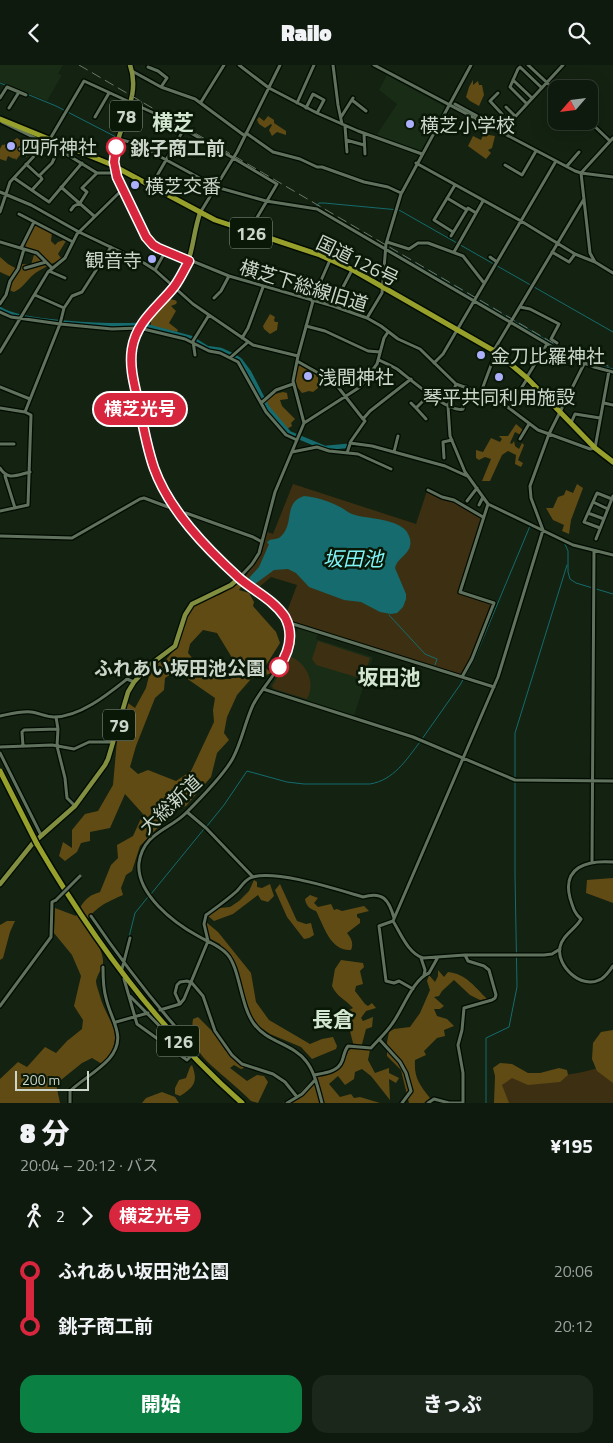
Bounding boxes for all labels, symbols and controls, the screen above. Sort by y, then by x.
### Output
text: Railo [281,16,332,50]
icon: back [20,19,48,47]
icon: search [565,19,593,47]
north arrow [548,80,598,130]
map controls [548,80,598,130]
road number: 78 [110,101,142,131]
district label: 横芝 [152,106,194,138]
place label: 横芝小学校 [420,110,515,139]
marker: 横芝小学校 [404,118,416,130]
place label: 四所神社 [21,132,97,161]
place label: 銚子商工前 [130,133,225,162]
marker: 銚子商工前 [106,137,126,157]
marker: 四所神社 [5,140,17,152]
place label: 横芝交番 [145,171,221,200]
marker: 横芝交番 [129,179,141,191]
road number: 126 [230,217,272,249]
street label: 国道126号 [312,227,404,293]
place label: 観音寺 [85,245,142,274]
street label: 横芝下総線旧道 [236,252,372,318]
marker: 観音寺 [146,253,158,265]
place label: 金刀比羅神社 [491,341,605,370]
marker: 金刀比羅神社 [475,349,487,361]
place label: 浅間神社 [318,362,394,391]
marker: 浅間神社 [302,370,314,382]
marker: 琴平共同利用施設 [493,371,505,383]
place label: 琴平共同利用施設 [423,382,575,411]
line badge: 横芝光号 [105,393,175,425]
text: 横芝光号 [104,395,176,422]
water label: 坂田池 [323,543,385,574]
place label: ふれあい坂田池公園 [94,653,265,682]
marker: ふれあい坂田池公園 [269,657,289,677]
district label: 坂田池 [358,661,421,693]
road number: 79 [103,709,135,741]
street label: 大総新道 [132,767,208,841]
district label: 長倉 [312,1003,354,1035]
road number: 126 [157,1025,199,1056]
scale bar [15,1068,89,1091]
text: 200 m [22,1069,60,1090]
text: 8 分 [20,1111,69,1154]
text: ¥195 [550,1131,593,1160]
text: 20:04 – 20:12 · バス [20,1153,158,1177]
icon: walk [20,1202,48,1230]
icon: forward [73,1202,101,1230]
text: 横芝光号 [119,1202,191,1229]
text: 2 [56,1204,65,1228]
text: ふれあい坂田池公園 [58,1256,229,1285]
text: 20:06 [554,1259,593,1283]
text: 銚子商工前 [58,1311,153,1340]
text: 20:12 [554,1314,593,1338]
button: 開始 [20,1375,302,1433]
button: きっぷ [312,1375,593,1433]

